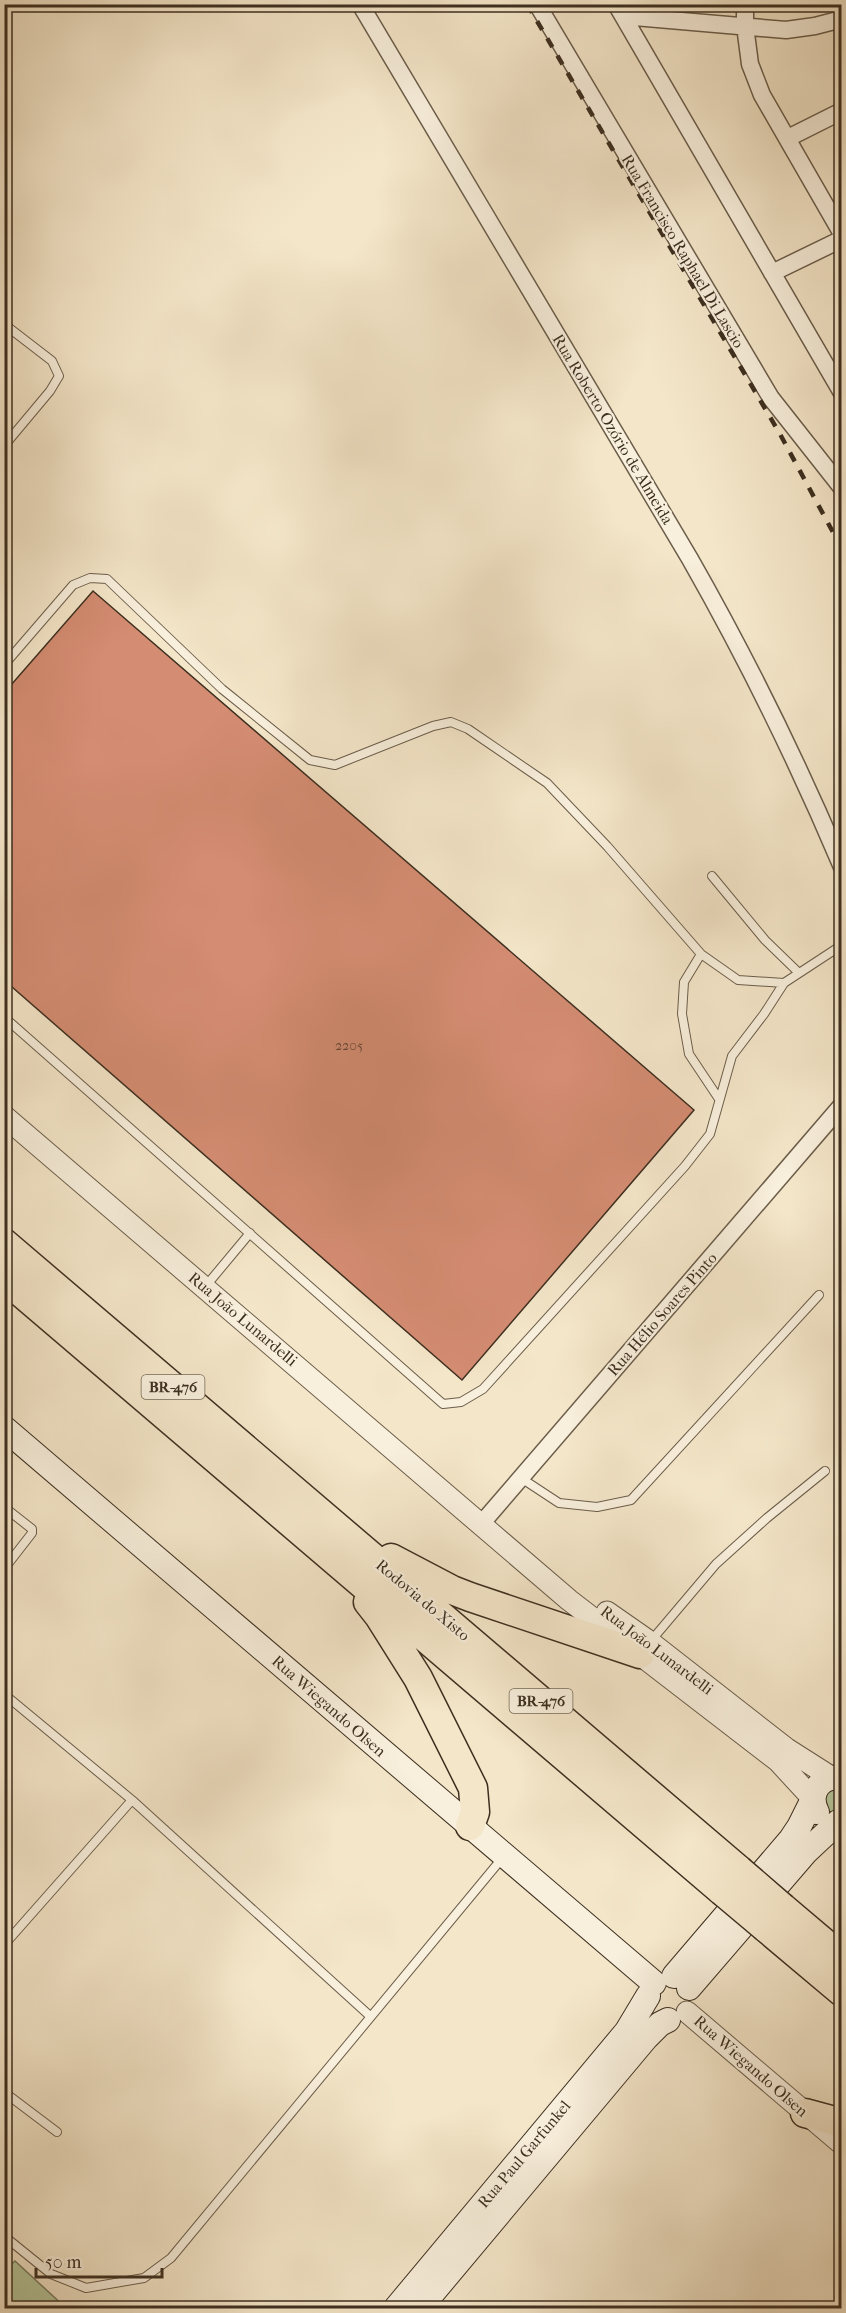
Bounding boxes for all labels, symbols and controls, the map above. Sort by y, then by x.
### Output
street label: Rua Francisco Raphael Di Lascio [618,151,748,351]
street label: Rua Roberto Ozório de Almeida [549,330,678,528]
house number: 2205 [335,1037,363,1054]
street label: Rua Hélio Soares Pinto [603,1248,721,1380]
street label: Rua João Lunardelli [185,1268,301,1370]
road number: BR-476 [142,1375,204,1399]
street label: Rodovia do Xisto [372,1555,474,1645]
street label: Rua João Lunardelli [597,1601,717,1699]
street label: Rua Wiegando Olsen [268,1651,390,1761]
road number: BR-476 [510,1689,572,1713]
street label: Rua Wiegando Olsen [690,2011,812,2121]
street label: Rua Paul Garfunkel [473,2096,575,2212]
scale bar [36,2241,162,2279]
text: 50 m [45,2252,82,2273]

